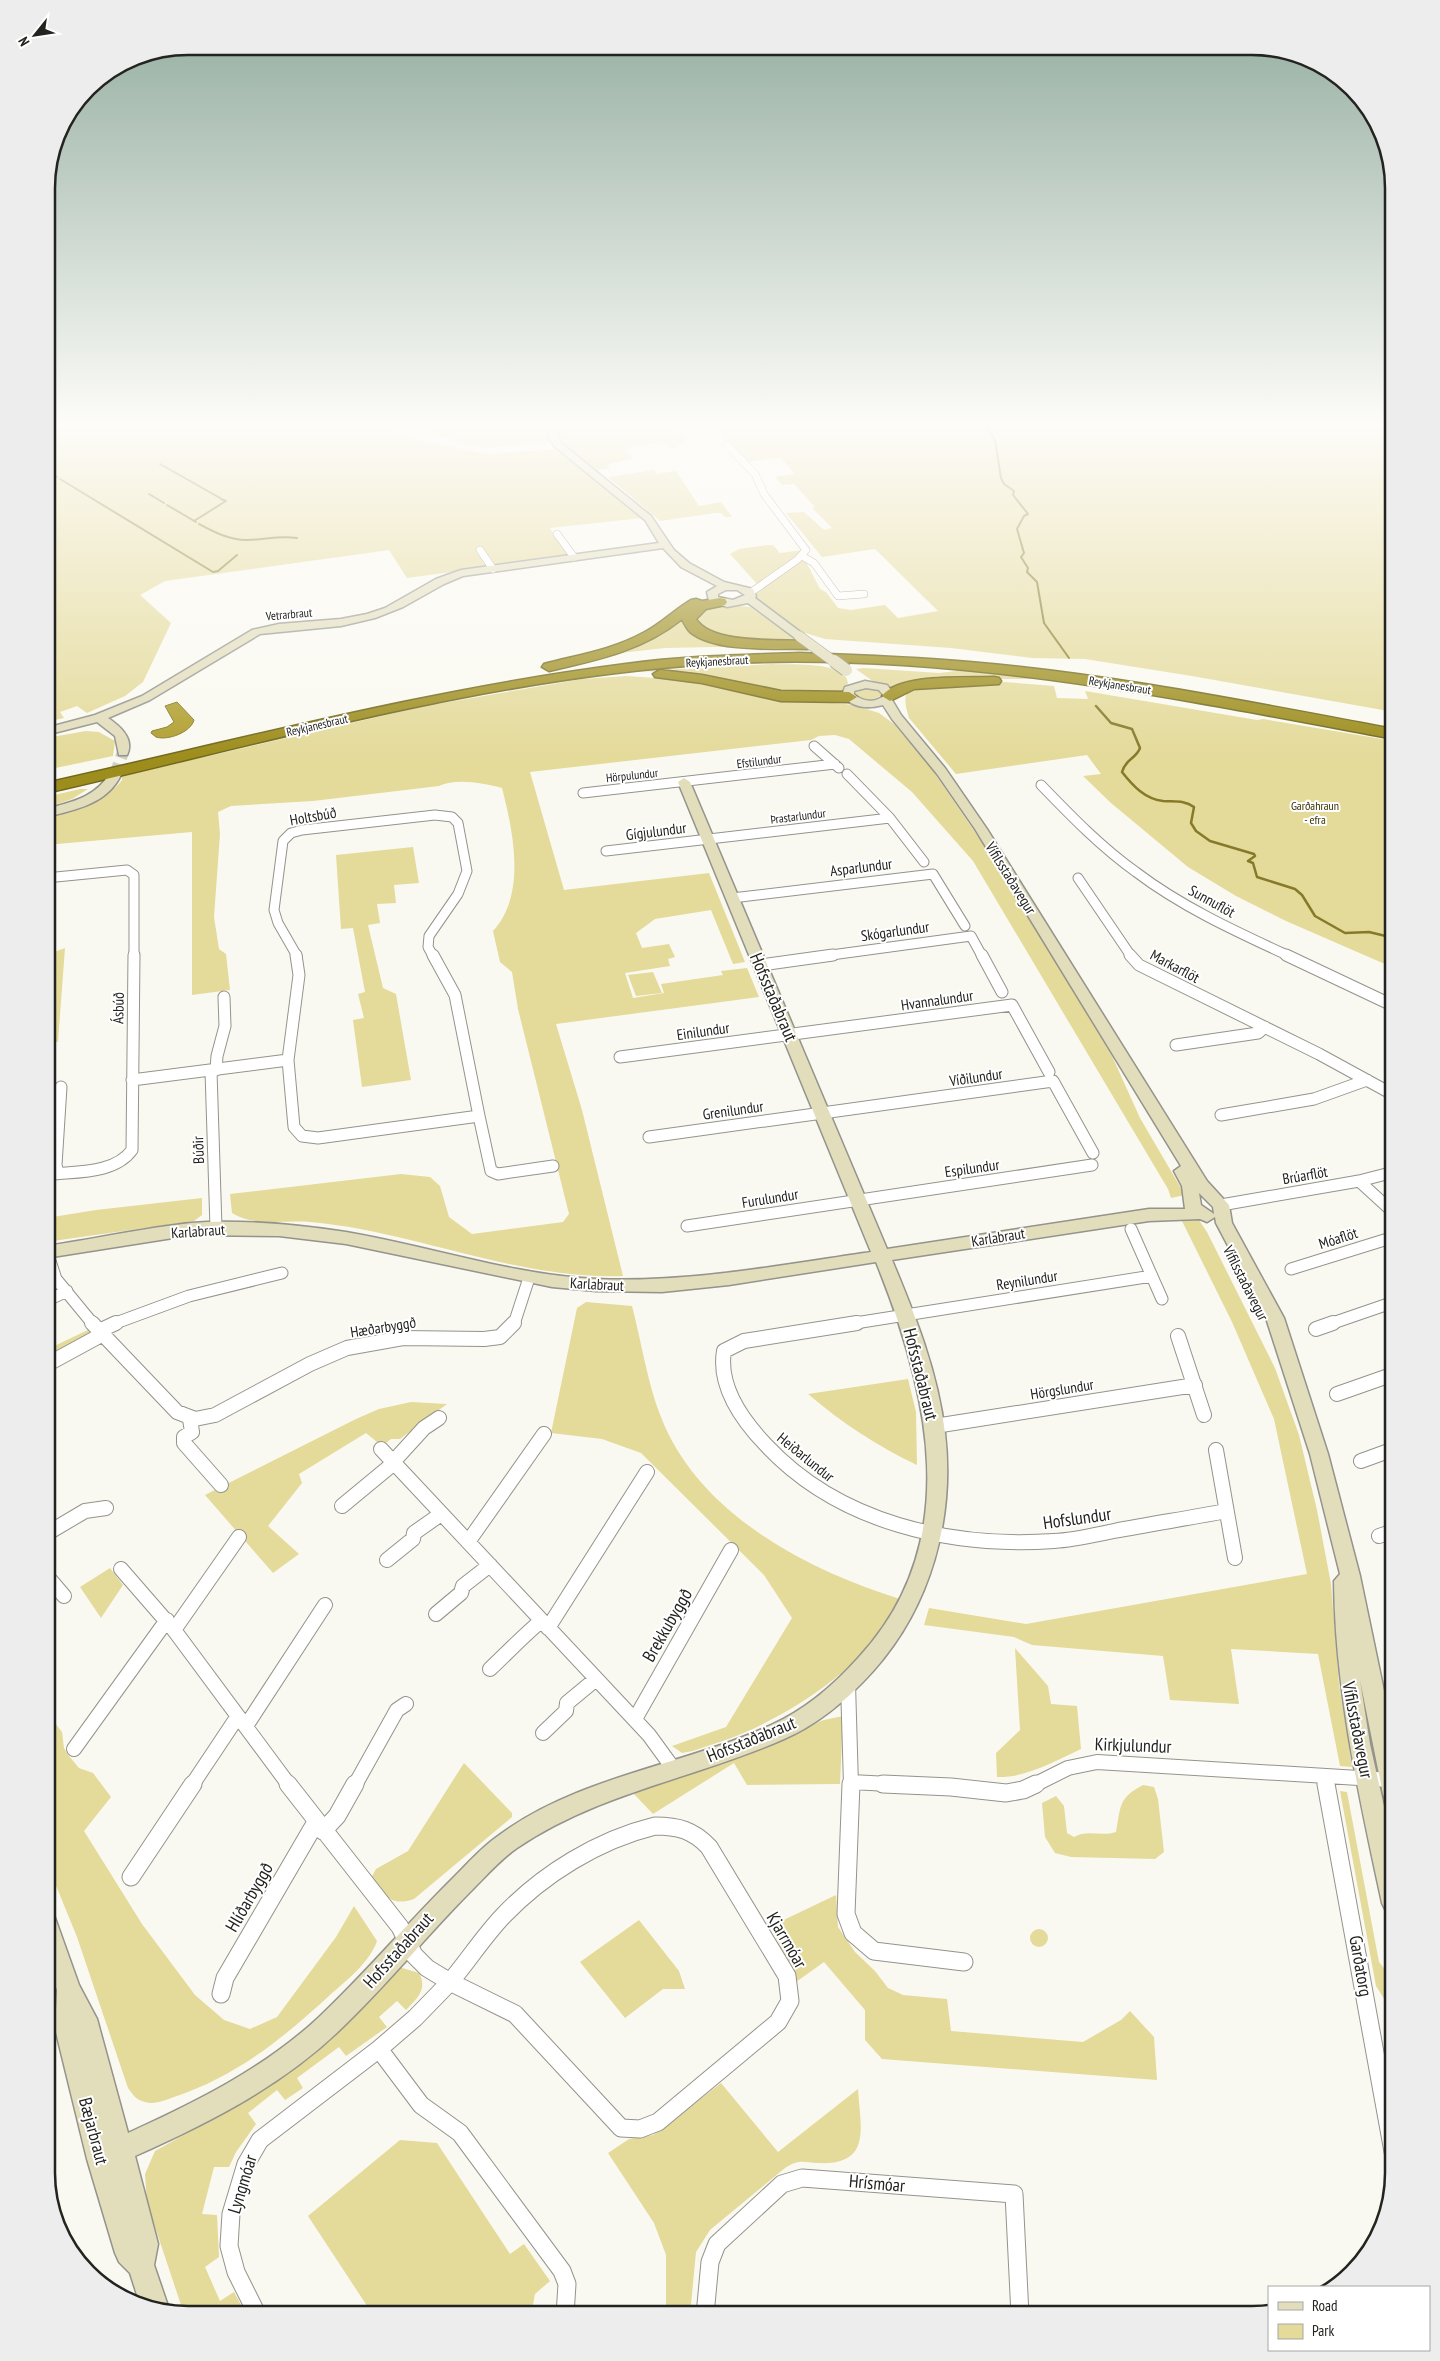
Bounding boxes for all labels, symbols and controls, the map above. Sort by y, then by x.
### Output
north arrow [10,10,60,60]
text: N [14,34,33,49]
street label: Vetrarbraut [264,604,313,624]
street label: Reykjanesbraut [685,652,749,670]
street label: Reykjanesbraut [1088,673,1153,697]
street label: Reykjanesbraut [285,710,350,739]
street label: Efstilundur [736,751,783,771]
street label: Hörpulundur [605,765,659,785]
park label: Garðahraun - efra [1291,798,1339,827]
street label: Holtsbúð [288,803,338,829]
street label: Þrastarlundur [769,805,827,827]
street label: Gígjulundur [625,818,688,844]
street label: Vífilsstaðavegur [981,837,1041,918]
street label: Asparlundur [829,854,894,880]
street label: Sunnuflöt [1185,881,1239,921]
street label: Skógarlundur [860,917,931,945]
street label: Markarflöt [1147,945,1203,987]
street label: Hofsstaðabraut [745,949,803,1045]
street label: Hvannalundur [900,985,975,1014]
street label: Ásbúð [108,992,128,1024]
street label: Einilundur [675,1018,732,1044]
street label: Víðilundur [947,1064,1005,1090]
street label: Grenilundur [701,1096,766,1124]
street label: Búðir [188,1135,208,1164]
street label: Espilundur [943,1155,1001,1181]
street label: Brúarflöt [1281,1162,1329,1188]
street label: Furulundur [740,1184,801,1212]
street label: Karlabraut [170,1220,226,1242]
street label: Karlabraut [970,1223,1026,1251]
street label: Móaflöt [1316,1223,1360,1253]
street label: Vífilsstaðavegur [1219,1241,1273,1325]
street label: Reynilundur [995,1266,1060,1294]
street label: Karlabraut [570,1273,624,1295]
street label: Hæðarbyggð [349,1312,417,1342]
street label: Hofsstaðabraut [898,1326,944,1423]
street label: Hörgslundur [1029,1374,1096,1403]
street label: Heiðarlundur [774,1428,839,1486]
street label: Hofslundur [1042,1502,1113,1534]
street label: Brekkubyggð [637,1584,697,1666]
street label: Vífilsstaðavegur [1337,1679,1379,1780]
street label: Hofsstaðabraut [703,1711,799,1767]
street label: Kirkjulundur [1094,1732,1172,1758]
street label: Hlíðarbyggð [220,1858,278,1936]
street label: Hofsstaðabraut [358,1907,438,1993]
street label: Kjarrmóar [762,1908,812,1972]
street label: Garðatorg [1344,1934,1378,1998]
street label: Bæjarbraut [74,2095,114,2167]
street label: Lyngmóar [222,2152,262,2216]
street label: Hrísmóar [848,2169,906,2197]
legend [1268,2286,1430,2351]
text: Road [1312,2296,1338,2315]
text: Park [1312,2321,1334,2340]

